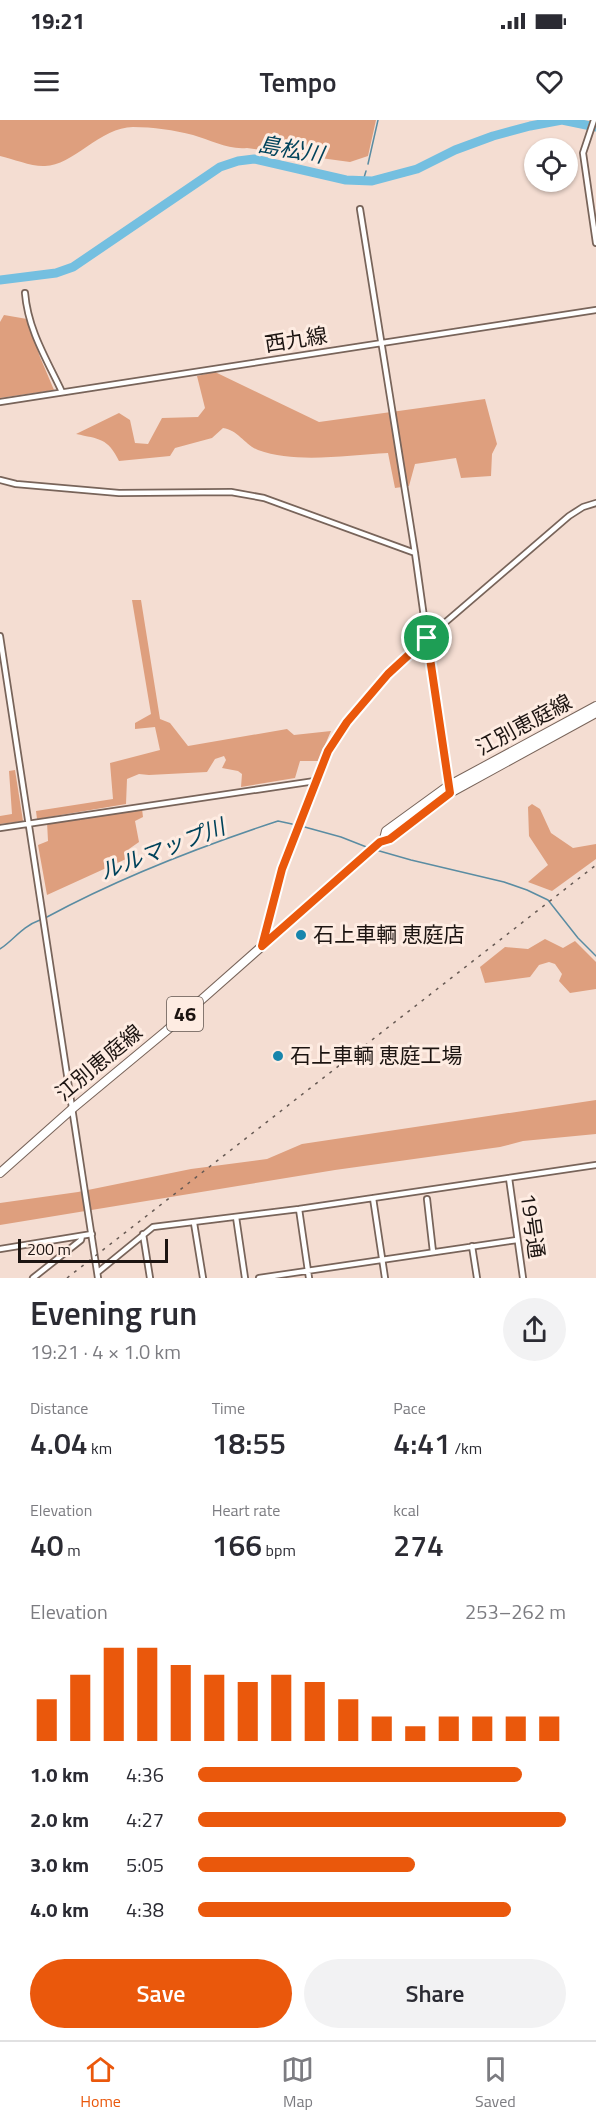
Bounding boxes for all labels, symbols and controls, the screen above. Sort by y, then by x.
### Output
text: 19:21 [30,4,85,38]
text: Tempo [259,61,337,102]
icon: menu [30,65,63,98]
icon: heart [533,65,566,98]
water label: 島松川 [256,127,328,172]
map controls [524,138,578,192]
button: locate [524,138,578,192]
street label: 西九線 [262,318,329,360]
pin [401,612,452,663]
icon: arrive [410,621,443,654]
street label: 江別恵庭線 [470,685,577,763]
water label: ルルマップ川 [94,809,232,889]
place label: 石上車輌 恵庭店 [313,918,465,950]
marker: 石上車輌 恵庭店 [294,928,308,942]
road number: 46 [167,997,203,1031]
street label: 江別恵庭線 [48,1016,149,1108]
place label: 石上車輌 恵庭工場 [290,1039,463,1071]
marker: 石上車輌 恵庭工場 [271,1049,285,1063]
street label: 19号通 [513,1191,553,1261]
scale bar [18,1236,168,1264]
text: 200 m [27,1237,71,1261]
text: Evening run [30,1288,197,1338]
button: share [503,1298,566,1361]
text: 19:21 · 4 × 1.0 km [30,1336,181,1367]
text: Distance [30,1396,88,1420]
text: Time [212,1396,245,1420]
text: Pace [393,1396,426,1420]
text: 4.04 [30,1420,88,1466]
text: 18:55 [212,1420,286,1466]
text: 4:41 [393,1420,451,1466]
text: km [88,1436,112,1460]
text: /km [451,1436,482,1460]
text: Elevation [30,1498,92,1522]
text: Heart rate [212,1498,280,1522]
text: kcal [393,1498,419,1522]
text: 40 [30,1522,64,1568]
text: 166 [212,1522,262,1568]
text: 274 [393,1522,444,1568]
text: m [64,1538,81,1562]
text: bpm [262,1538,296,1562]
text: Elevation [30,1596,108,1627]
text: 253–262 m [465,1596,566,1627]
text: 1.0 km [30,1759,89,1790]
text: 4:36 [126,1759,164,1790]
text: 2.0 km [30,1804,89,1835]
text: 4:27 [126,1804,164,1835]
text: 3.0 km [30,1849,89,1880]
text: 5:05 [126,1849,164,1880]
text: 4.0 km [30,1894,89,1925]
text: 4:38 [126,1894,164,1925]
button: Save [30,1959,292,2028]
button: Share [304,1959,566,2028]
tab: Home [80,2053,121,2113]
tab: Map [281,2053,314,2113]
tab: Saved [475,2053,516,2113]

